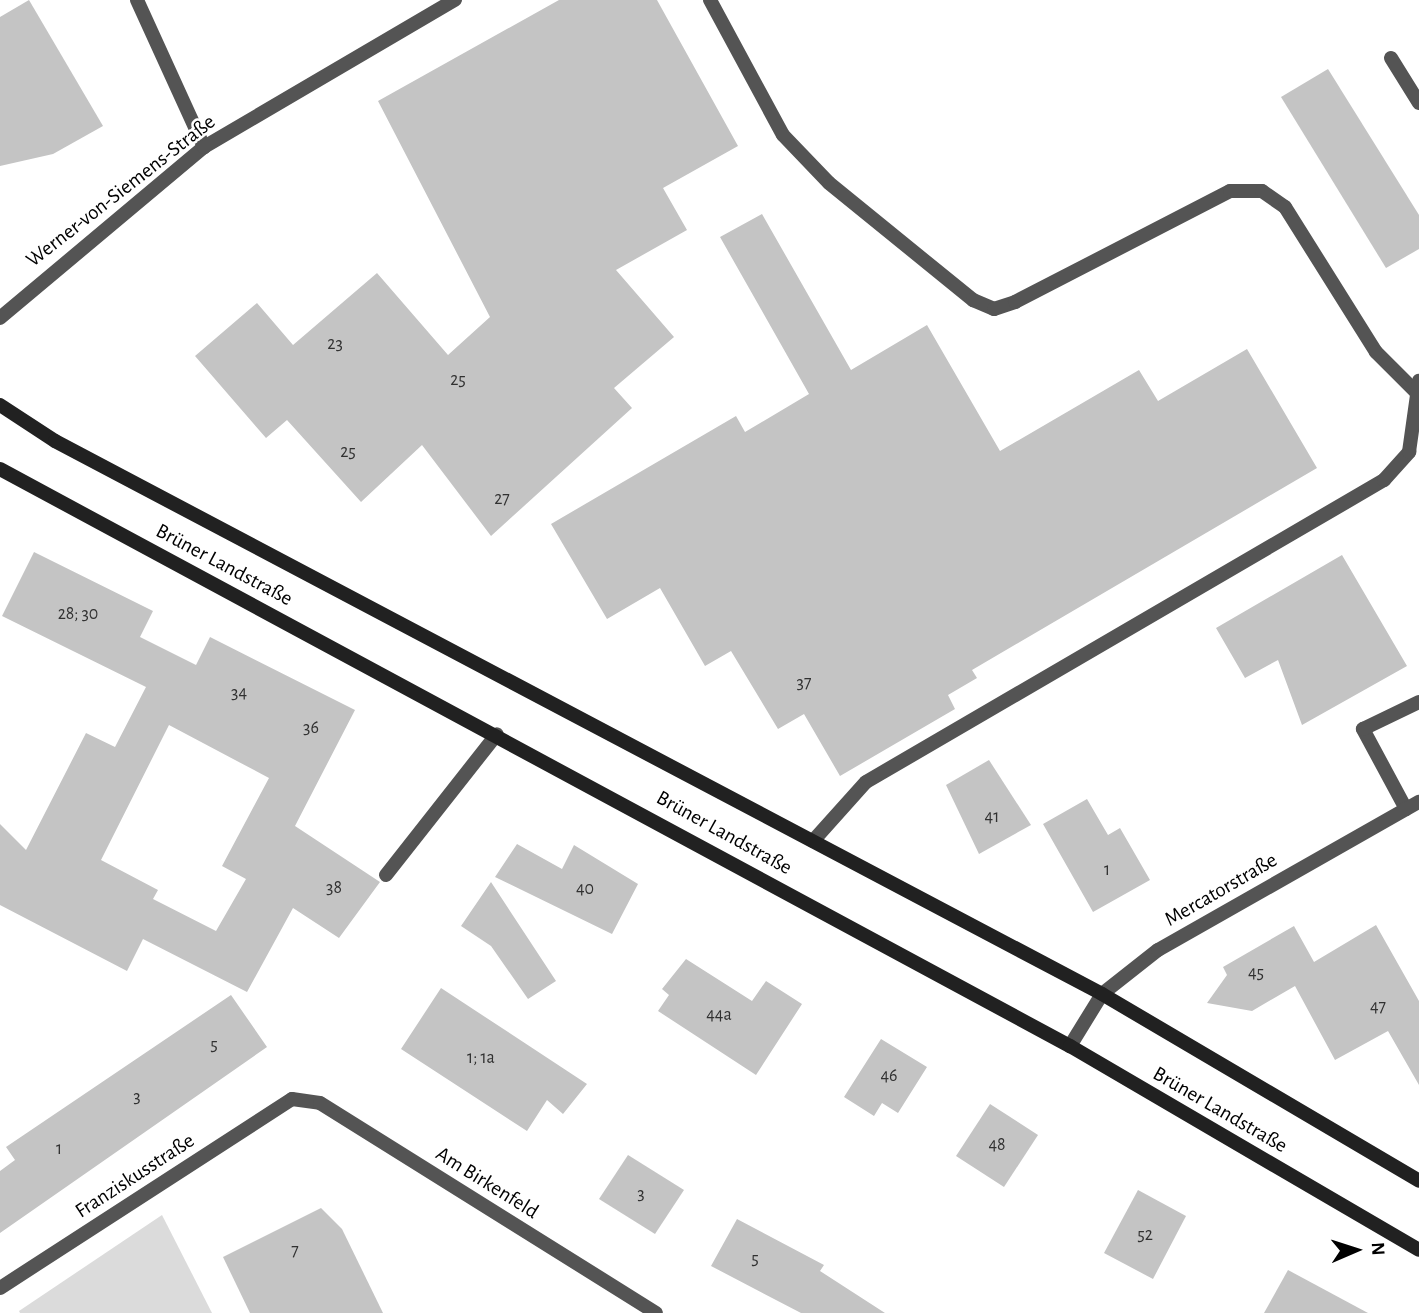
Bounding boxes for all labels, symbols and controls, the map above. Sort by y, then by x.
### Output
street label: Werner-von-Siemens-Straße [21,109,221,273]
house number: 23 [327,333,343,355]
house number: 25 [450,369,466,391]
house number: 25 [340,441,356,463]
house number: 27 [494,488,510,510]
street label: Brüner Landstraße [151,518,297,612]
house number: 28; 30 [58,603,98,625]
house number: 37 [797,672,811,694]
house number: 34 [231,682,247,704]
house number: 36 [303,717,319,739]
street label: Brüner Landstraße [652,785,796,881]
house number: 41 [985,806,999,828]
street label: Mercatorstraße [1160,848,1282,932]
house number: 1 [1104,859,1110,881]
house number: 38 [326,877,342,899]
house number: 40 [576,878,594,900]
house number: 45 [1248,962,1264,984]
house number: 47 [1370,996,1386,1018]
house number: 44a [706,1004,732,1026]
house number: 5 [210,1034,218,1056]
house number: 1; 1a [467,1047,495,1069]
street label: Brüner Landstraße [1148,1061,1292,1159]
house number: 46 [880,1065,898,1087]
house number: 3 [133,1086,141,1108]
street label: Franziskusstraße [71,1128,199,1224]
house number: 48 [988,1134,1006,1156]
house number: 1 [56,1138,62,1160]
street label: Am Birkenfeld [431,1141,543,1225]
house number: 3 [637,1183,645,1205]
north arrow [1321,1215,1391,1285]
house number: 52 [1137,1224,1153,1246]
house number: 7 [291,1240,299,1262]
text: N [1368,1242,1387,1256]
house number: 5 [751,1248,759,1270]

